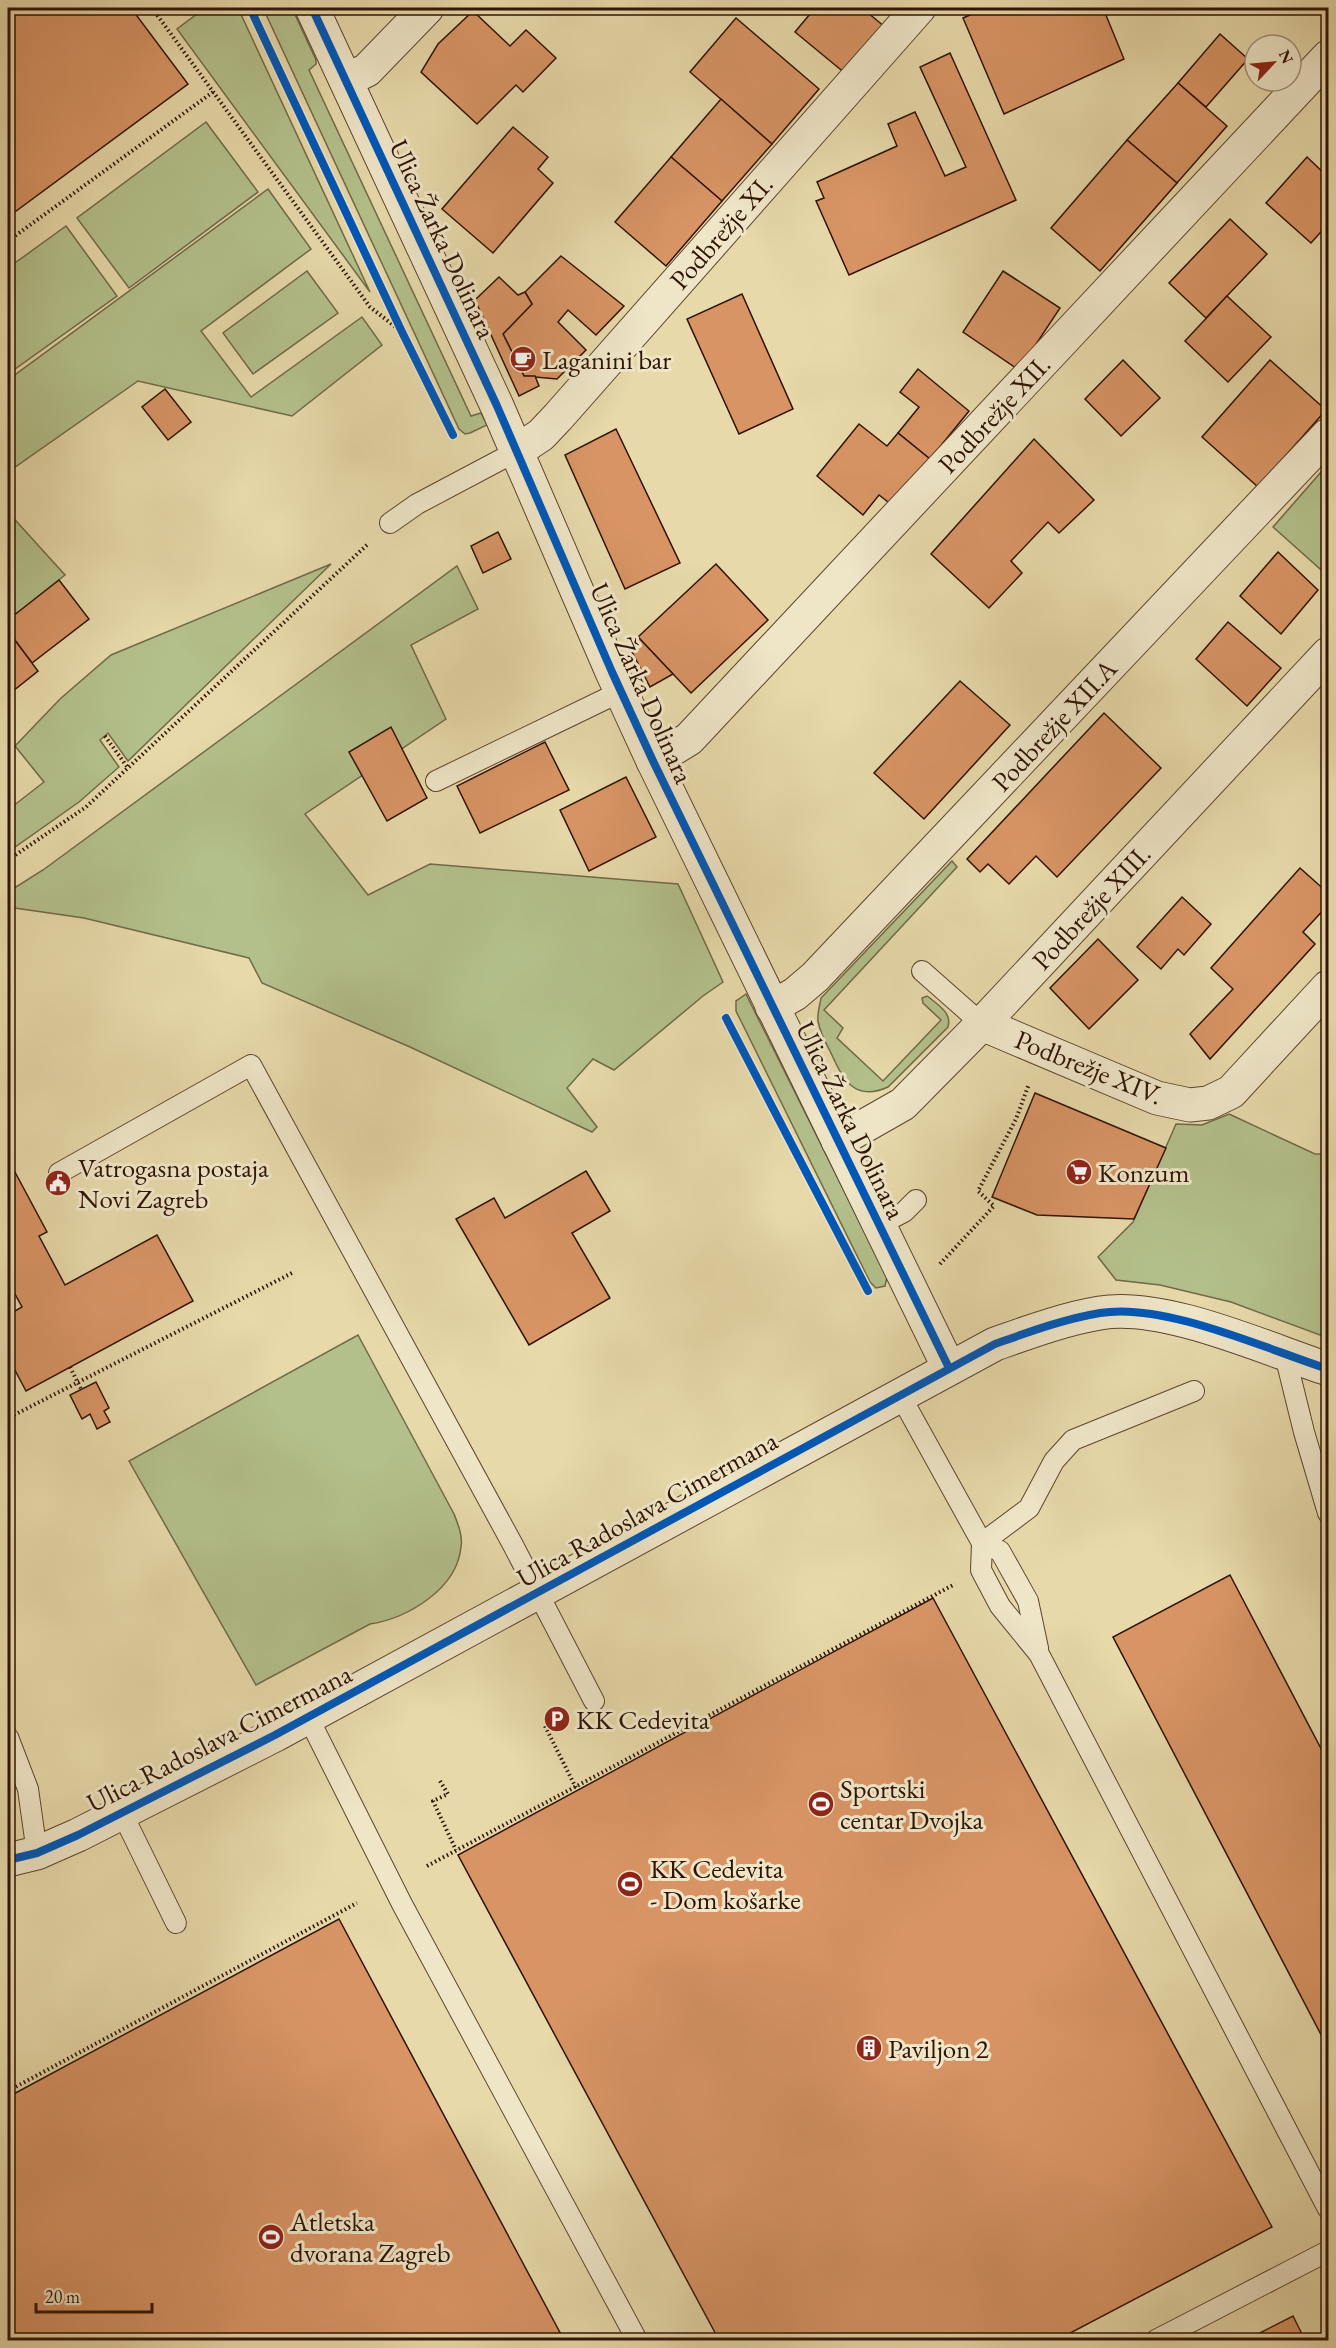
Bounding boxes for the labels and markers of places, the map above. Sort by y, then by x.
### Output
place label: Laganini bar [542,342,671,377]
cafe icon: Laganini bar [508,344,538,374]
place label: Vatrogasna postaja Novi Zagreb [78,1150,269,1216]
place label: Konzum [1098,1155,1189,1190]
supermarket icon: Konzum [1064,1157,1094,1187]
public building icon: Vatrogasna postaja Novi Zagreb [43,1168,73,1198]
place label: KK Cedevita [576,1702,710,1737]
parking icon: KK Cedevita [542,1704,572,1734]
place label: Sportski centar Dvojka [840,1771,984,1837]
sports icon: Sportski centar Dvojka [806,1789,836,1819]
place label: KK Cedevita - Dom košarke [650,1851,801,1917]
sports icon: KK Cedevita - Dom košarke [615,1869,645,1899]
place label: Paviljon 2 [888,2031,989,2066]
building icon: Paviljon 2 [854,2033,884,2063]
place label: Atletska dvorana Zagreb [289,2204,451,2270]
sports icon: Atletska dvorana Zagreb [256,2222,286,2252]

